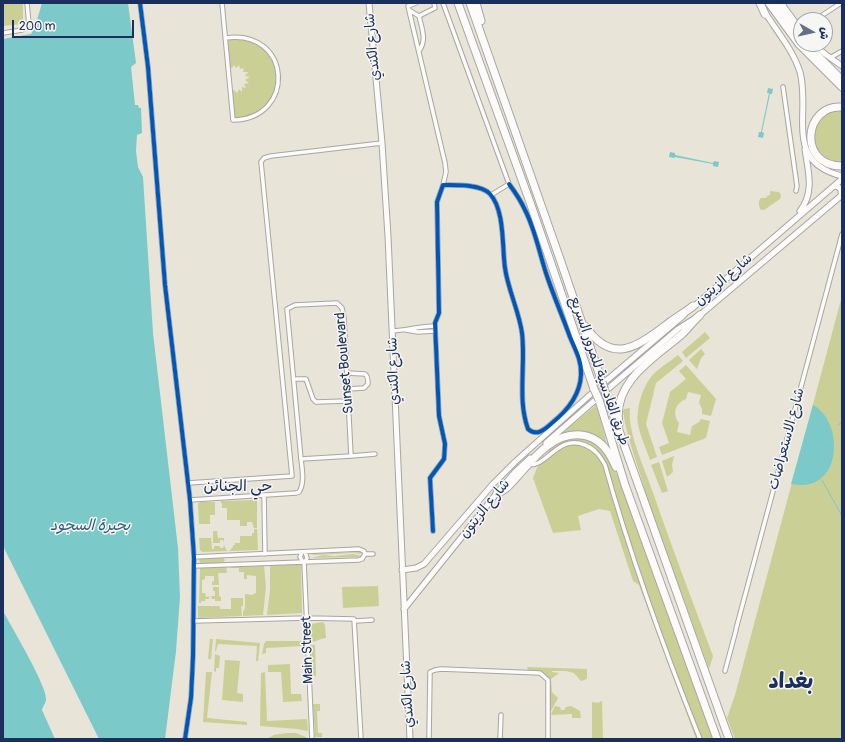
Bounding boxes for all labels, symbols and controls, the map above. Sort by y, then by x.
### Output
scale bar [14,12,136,38]
north arrow [793,12,833,52]
street label: شارع الكندي [362,13,384,81]
text: 200 m [19,19,55,34]
text: ش [817,27,832,40]
street label: شارع الزيتون [692,250,756,310]
street label: طريق القادسية للمرور السريع [565,294,633,448]
street label: Sunset Boulevard [332,312,358,414]
street label: شارع الكندي [384,337,404,405]
street label: شارع الاستعراضات [765,386,809,492]
street label: شارع الزيتون [456,476,514,542]
district label: حي الجنائن [204,477,272,497]
water label: بحيرة السجود [50,517,130,535]
street label: Main Street [298,616,318,684]
street label: شارع الكندي [398,660,418,728]
district label: بغداد [769,669,813,695]

